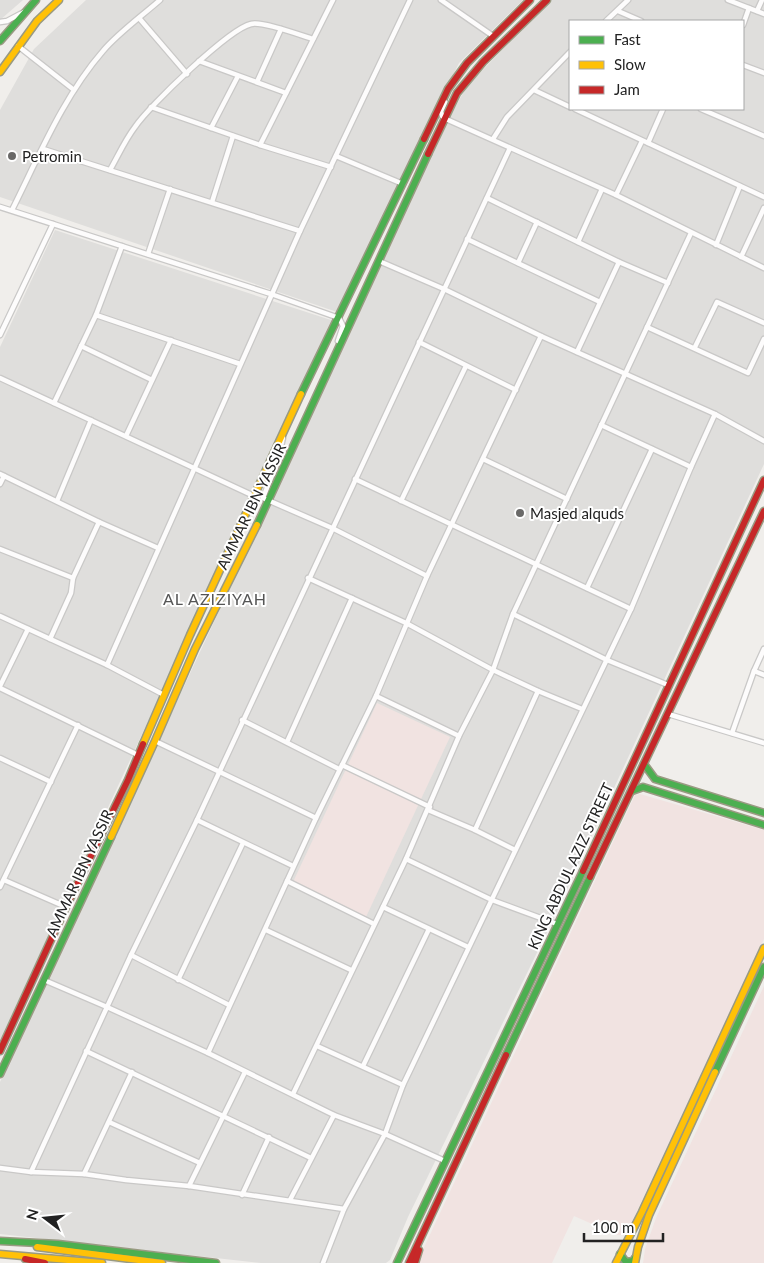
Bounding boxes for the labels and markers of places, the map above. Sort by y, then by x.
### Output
place label: Petromin [22,147,82,165]
marker: Petromin [6,150,18,162]
place label: Masjed alquds [530,504,624,522]
marker: Masjed alquds [514,507,526,519]

